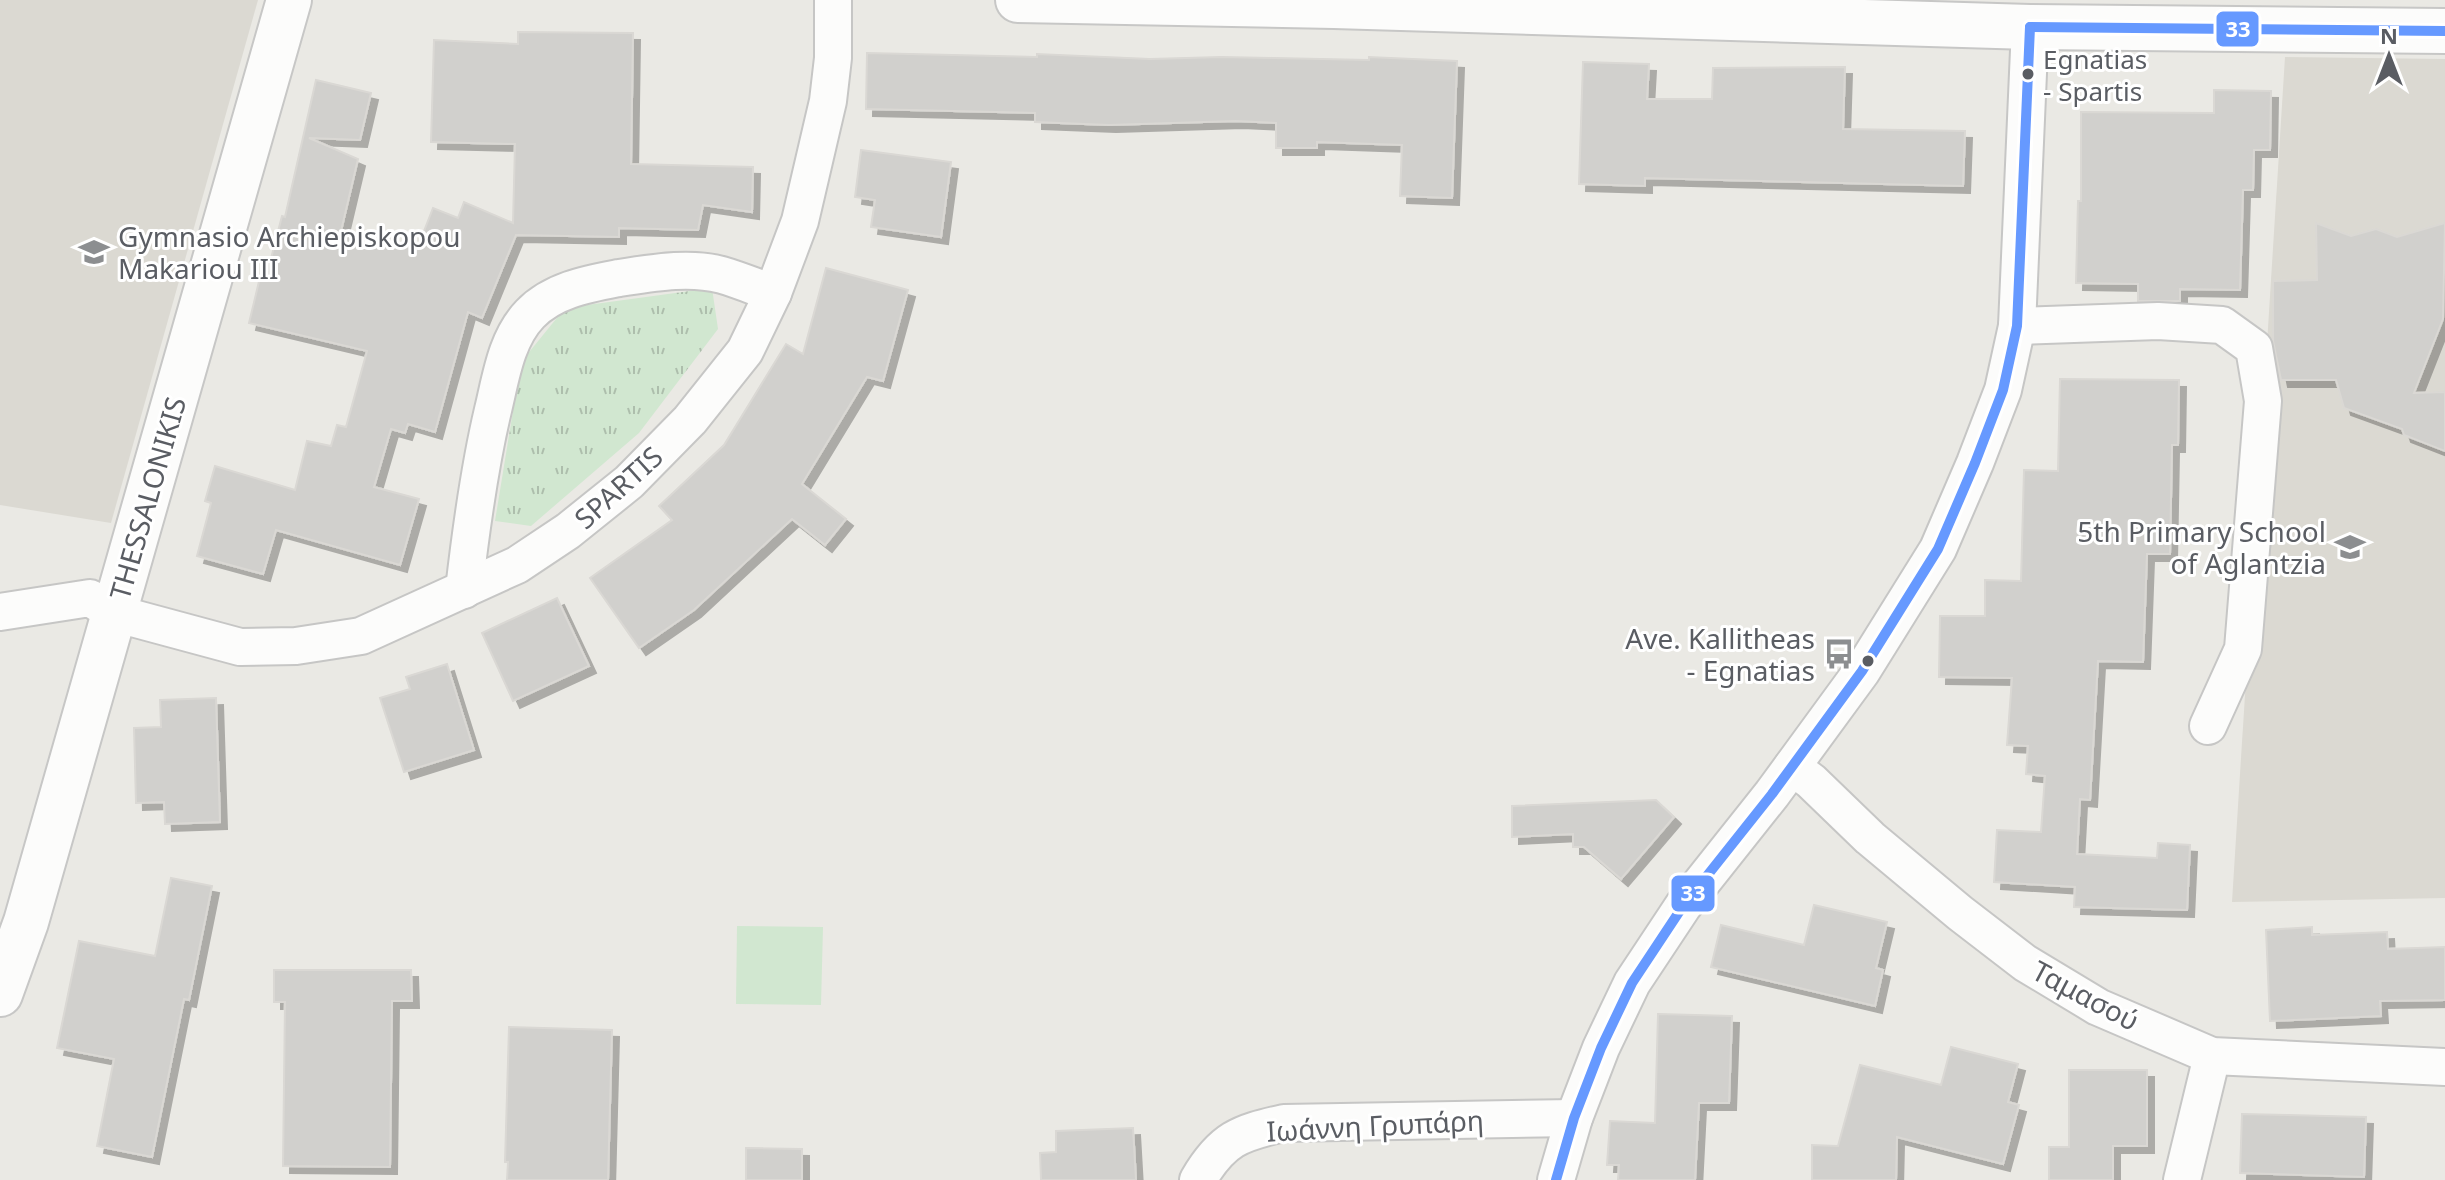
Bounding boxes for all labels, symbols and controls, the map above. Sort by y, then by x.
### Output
line badge: 33 [2215,10,2260,48]
text: 33 [2225,13,2251,43]
north arrow [2349,16,2429,96]
text: N [2380,20,2398,50]
place label: Egnatias - Spartis [2043,41,2147,109]
marker: Egnatias - Spartis [2020,66,2036,82]
place label: Gymnasio Archiepiskopou Makariou III [118,217,461,287]
school or university icon: Gymnasio Archiepiskopou Makariou III [77,235,111,269]
street label: THESSALONIKIS [100,392,194,604]
street label: SPARTIS [566,437,670,537]
place label: 5th Primary School of Aglantzia [2077,512,2326,582]
school or university icon: 5th Primary School of Aglantzia [2333,530,2367,564]
place label: Ave. Kallitheas - Egnatias [1625,619,1815,689]
bus stop icon: Ave. Kallitheas - Egnatias [1822,637,1856,671]
unlabelled marker [1860,653,1876,669]
line badge: 33 [1670,874,1716,913]
text: 33 [1680,877,1706,907]
street label: Ταμασού [2026,951,2146,1039]
street label: Ιωάννη Γρυπάρη [1265,1100,1485,1150]

